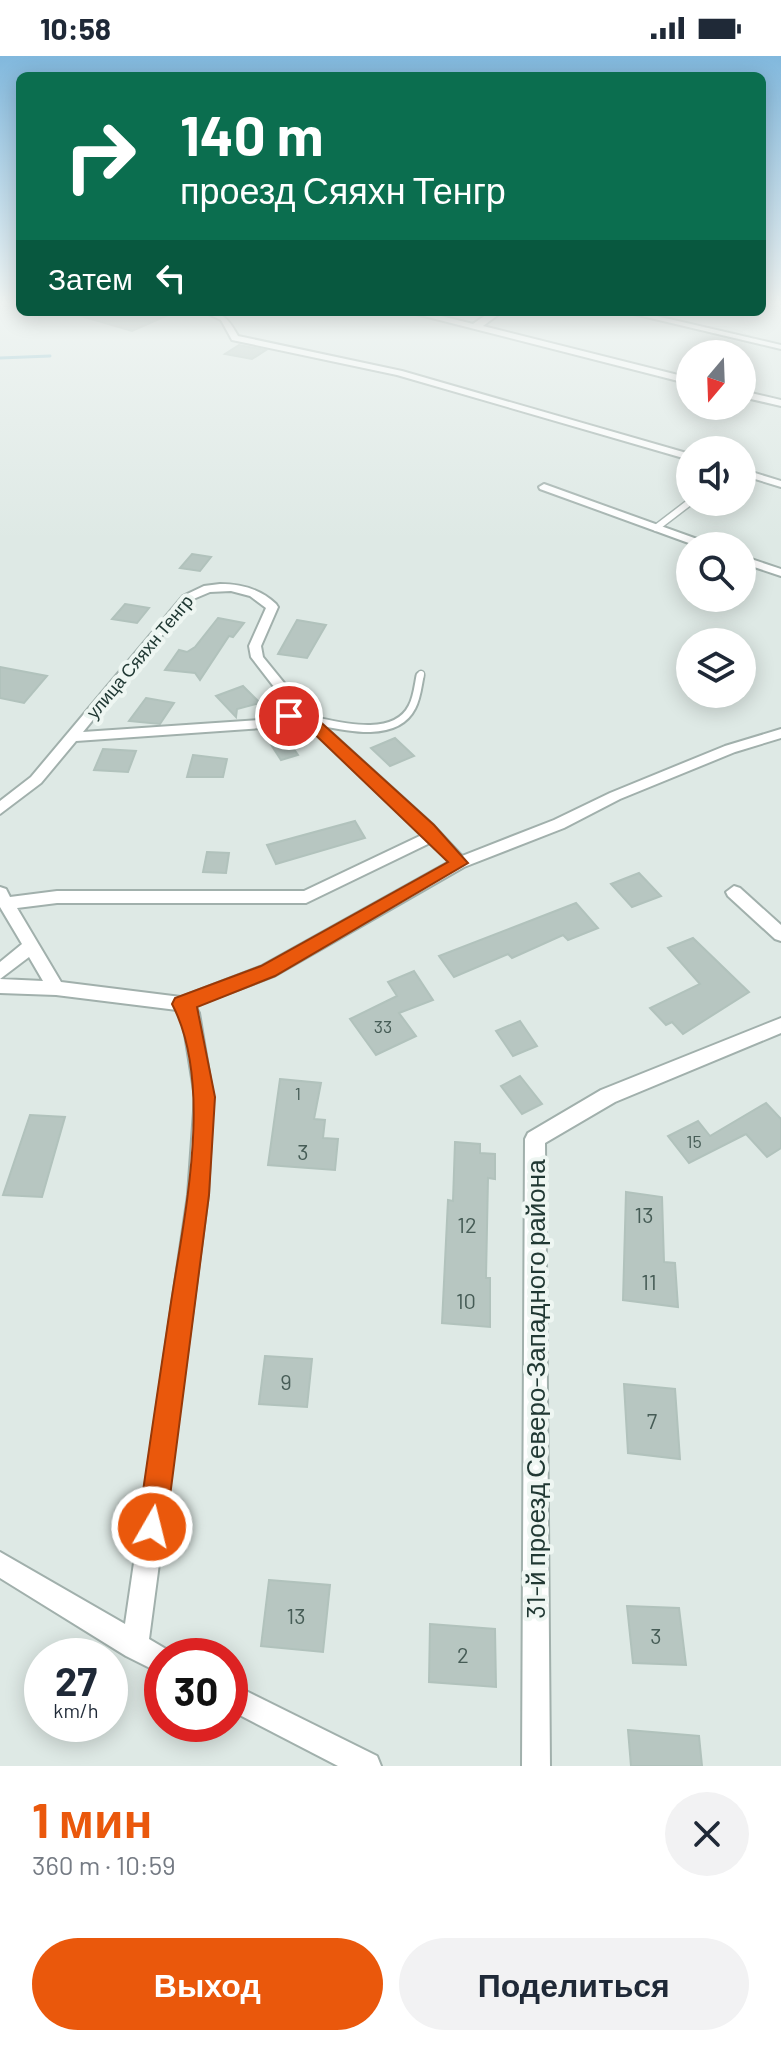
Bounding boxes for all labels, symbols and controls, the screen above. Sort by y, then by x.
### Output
text: 10:58 [40,10,111,46]
text: 140 m [180,100,324,167]
icon: right [48,104,152,208]
text: проезд Сяяхн Тенгр [180,168,506,211]
icon: left [149,256,193,300]
text: Затем [48,260,133,296]
north arrow [676,340,756,420]
map controls [676,340,756,708]
button: sound [676,436,756,516]
button: search [676,532,756,612]
street label: улица Сяяхн Тенгр [81,590,197,723]
button: layers [676,628,756,708]
pin [255,682,323,750]
icon: arrive [267,694,311,738]
house number: 33 [374,1015,392,1037]
house number: 1 [295,1082,301,1104]
house number: 15 [686,1130,702,1152]
house number: 3 [297,1138,309,1164]
street label: 31-й проезд Северо-Западного района [519,1159,550,1619]
house number: 13 [634,1201,654,1227]
house number: 12 [457,1211,477,1237]
house number: 11 [641,1268,657,1294]
house number: 10 [456,1287,476,1313]
house number: 9 [280,1368,292,1394]
house number: 7 [647,1407,657,1433]
position arrow [110,1485,194,1569]
house number: 13 [286,1602,306,1628]
house number: 3 [650,1622,662,1648]
speed limit sign: 30 [144,1638,248,1742]
house number: 2 [457,1641,469,1667]
text: 27 [55,1656,97,1704]
text: km/h [53,1698,99,1722]
text: 1 мин [32,1790,153,1848]
button: close [665,1792,749,1876]
text: 360 m · 10:59 [32,1849,176,1880]
button: Выход [32,1938,383,2030]
button: Поделиться [399,1938,749,2030]

